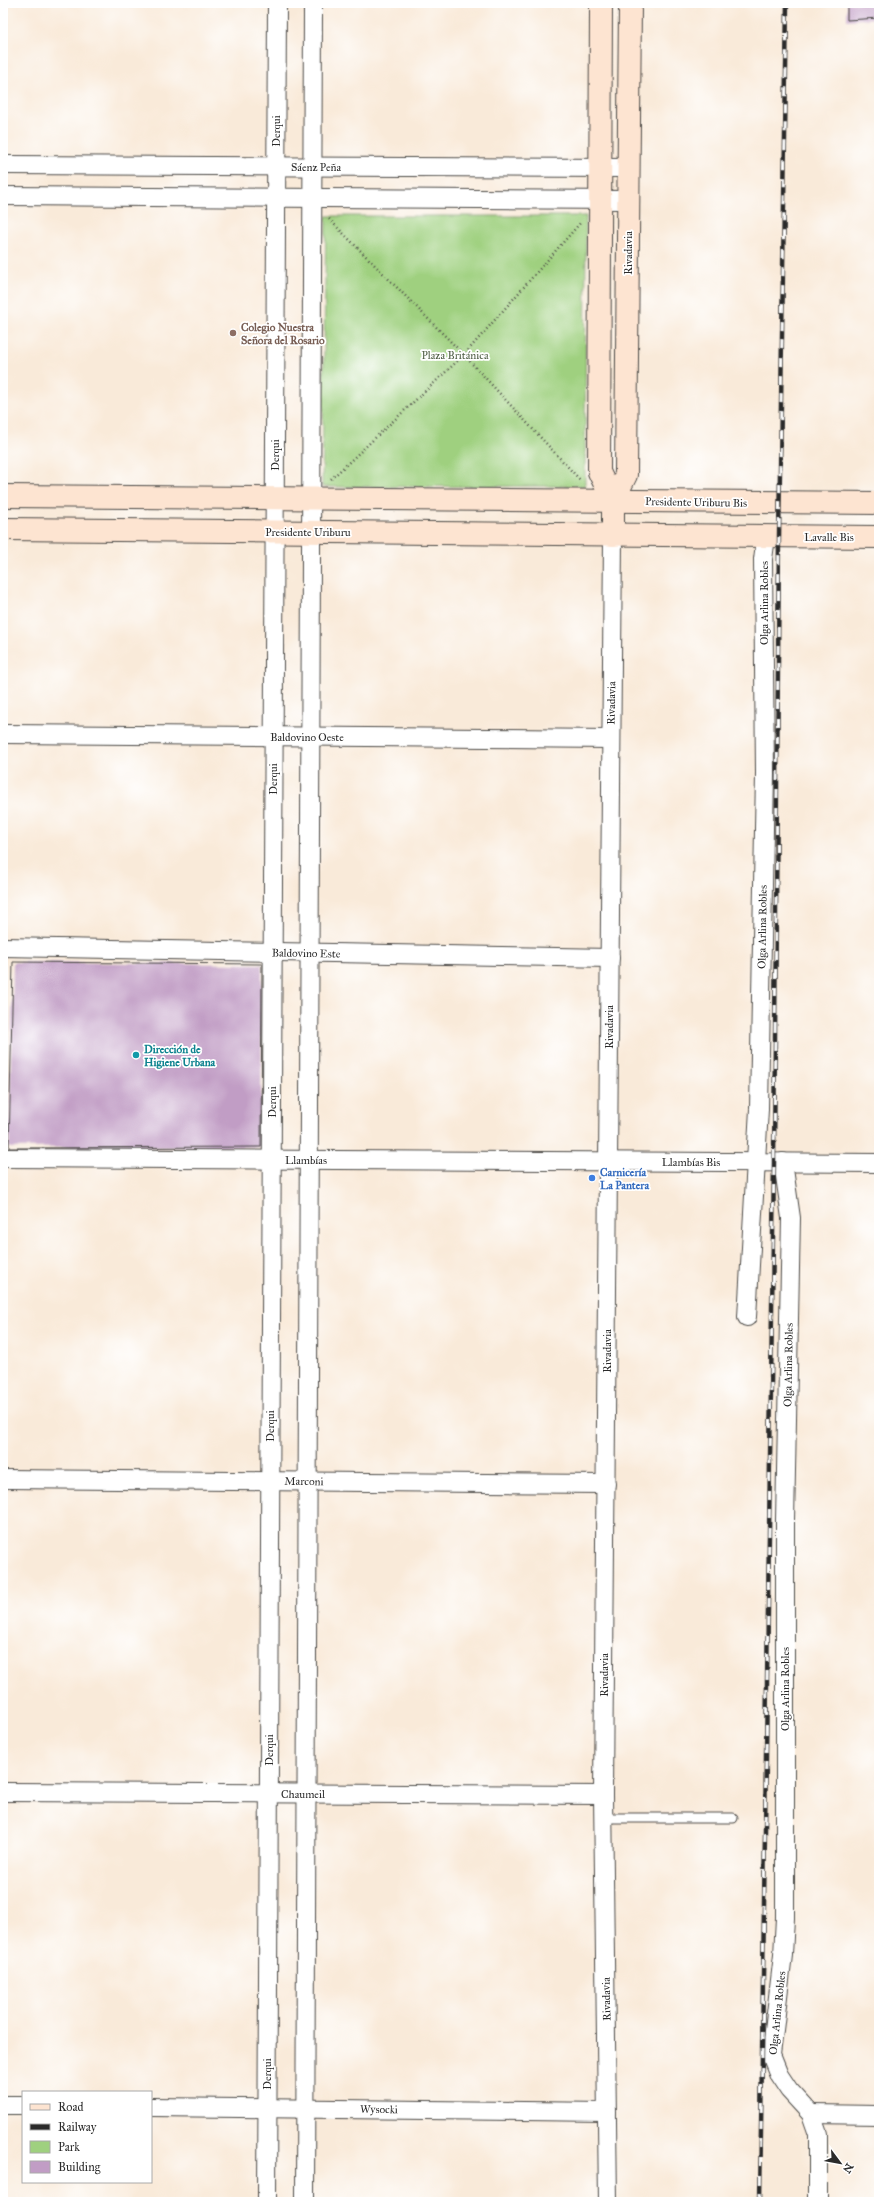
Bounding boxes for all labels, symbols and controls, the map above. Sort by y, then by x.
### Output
street label: Derqui [270,115,284,147]
street label: Sáenz Peña [291,161,341,174]
street label: Rivadavia [622,231,635,275]
place label: Colegio Nuestra Señora del Rosario [241,321,325,347]
marker: Colegio Nuestra Señora del Rosario [228,328,238,338]
park label: Plaza Británica [421,349,489,362]
street label: Derqui [269,439,283,471]
street label: Presidente Uriburu Bis [645,495,747,510]
street label: Presidente Uriburu [265,526,351,539]
street label: Lavalle Bis [804,531,854,544]
street label: Olga Arlina Robles [758,561,771,645]
street label: Rivadavia [605,681,618,725]
street label: Baldovino Oeste [270,731,344,744]
street label: Derqui [267,763,281,795]
street label: Olga Arlina Robles [755,885,770,969]
street label: Baldovino Este [272,946,341,961]
street label: Rivadavia [603,1005,616,1049]
place label: Dirección de Higiene Urbana [144,1043,216,1069]
marker: Dirección de Higiene Urbana [131,1050,141,1060]
street label: Derqui [266,1086,280,1118]
street label: Llambías [285,1154,327,1167]
street label: Llambías Bis [662,1156,720,1169]
place label: Carnicería La Pantera [600,1166,649,1192]
marker: Carnicería La Pantera [587,1173,597,1183]
street label: Olga Arlina Robles [781,1323,796,1407]
street label: Rivadavia [601,1329,614,1373]
street label: Derqui [264,1410,278,1442]
street label: Marconi [284,1475,324,1488]
street label: Olga Arlina Robles [779,1647,792,1731]
street label: Rivadavia [598,1653,611,1697]
street label: Derqui [263,1734,277,1766]
street label: Chaumeil [281,1788,325,1801]
street label: Olga Arlina Robles [767,1971,788,2056]
street label: Rivadavia [600,1977,613,2021]
street label: Derqui [261,2058,275,2090]
legend [22,2091,152,2183]
text: Road [58,2100,84,2114]
street label: Wysocki [360,2103,398,2116]
text: Railway [58,2120,97,2134]
text: Park [58,2140,80,2154]
north arrow [820,2143,860,2183]
text: Building [58,2160,101,2175]
text: N [840,2161,856,2176]

